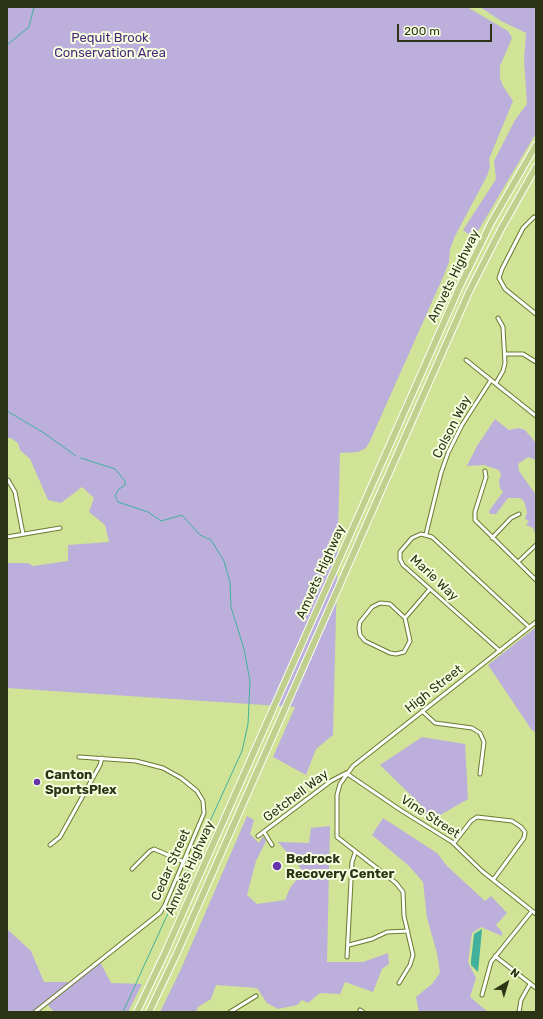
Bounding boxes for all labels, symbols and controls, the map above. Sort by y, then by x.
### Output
scale bar [399,16,494,42]
text: 200 m [404,24,440,38]
park label: Pequit Brook Conservation Area [54,30,166,61]
street label: Amvets Highway [425,227,483,325]
street label: Colson Way [429,393,475,461]
street label: Amvets Highway [293,522,349,622]
street label: Marie Way [407,552,461,604]
street label: High Street [402,662,466,716]
street label: Getchell Way [260,766,332,826]
place label: Canton SportsPlex [45,767,117,798]
marker: Canton SportsPlex [32,777,42,787]
street label: Vine Street [397,792,463,842]
street label: Amvets Highway [162,818,218,918]
street label: Cedar Street [148,827,194,903]
place label: Bedrock Recovery Center [286,851,394,882]
marker: Bedrock Recovery Center [271,860,283,872]
north arrow [487,963,527,1003]
text: N [508,966,522,981]

